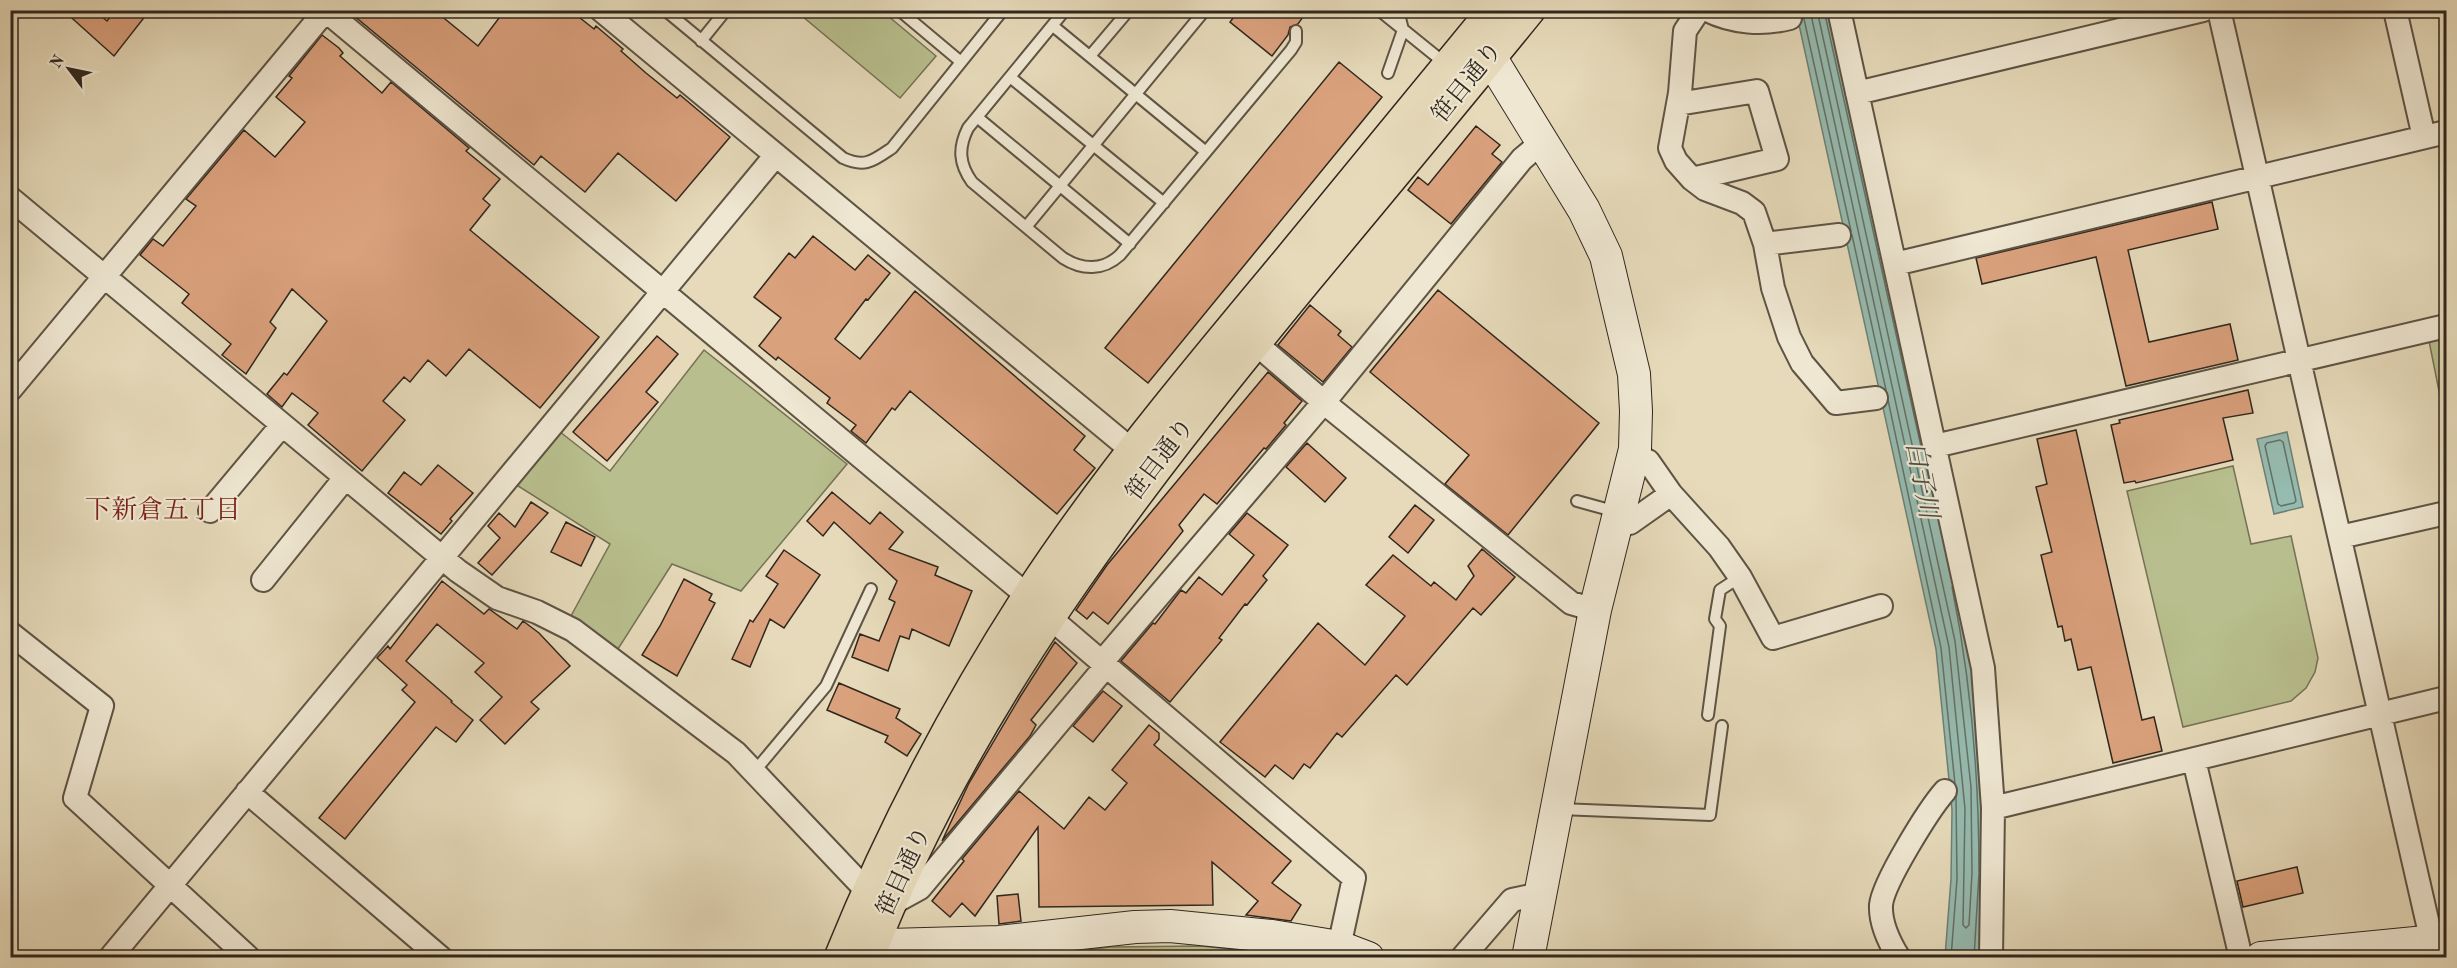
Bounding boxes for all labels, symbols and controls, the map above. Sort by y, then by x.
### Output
street label: 笹目通り [1426,36,1508,128]
north arrow [39,39,99,99]
text: N [48,52,68,72]
street label: 笹目通り [1120,413,1199,506]
water label: 白子川 [1901,439,1944,524]
district label: 下新倉五丁目 [85,496,241,524]
street label: 笹目通り [871,822,936,921]

